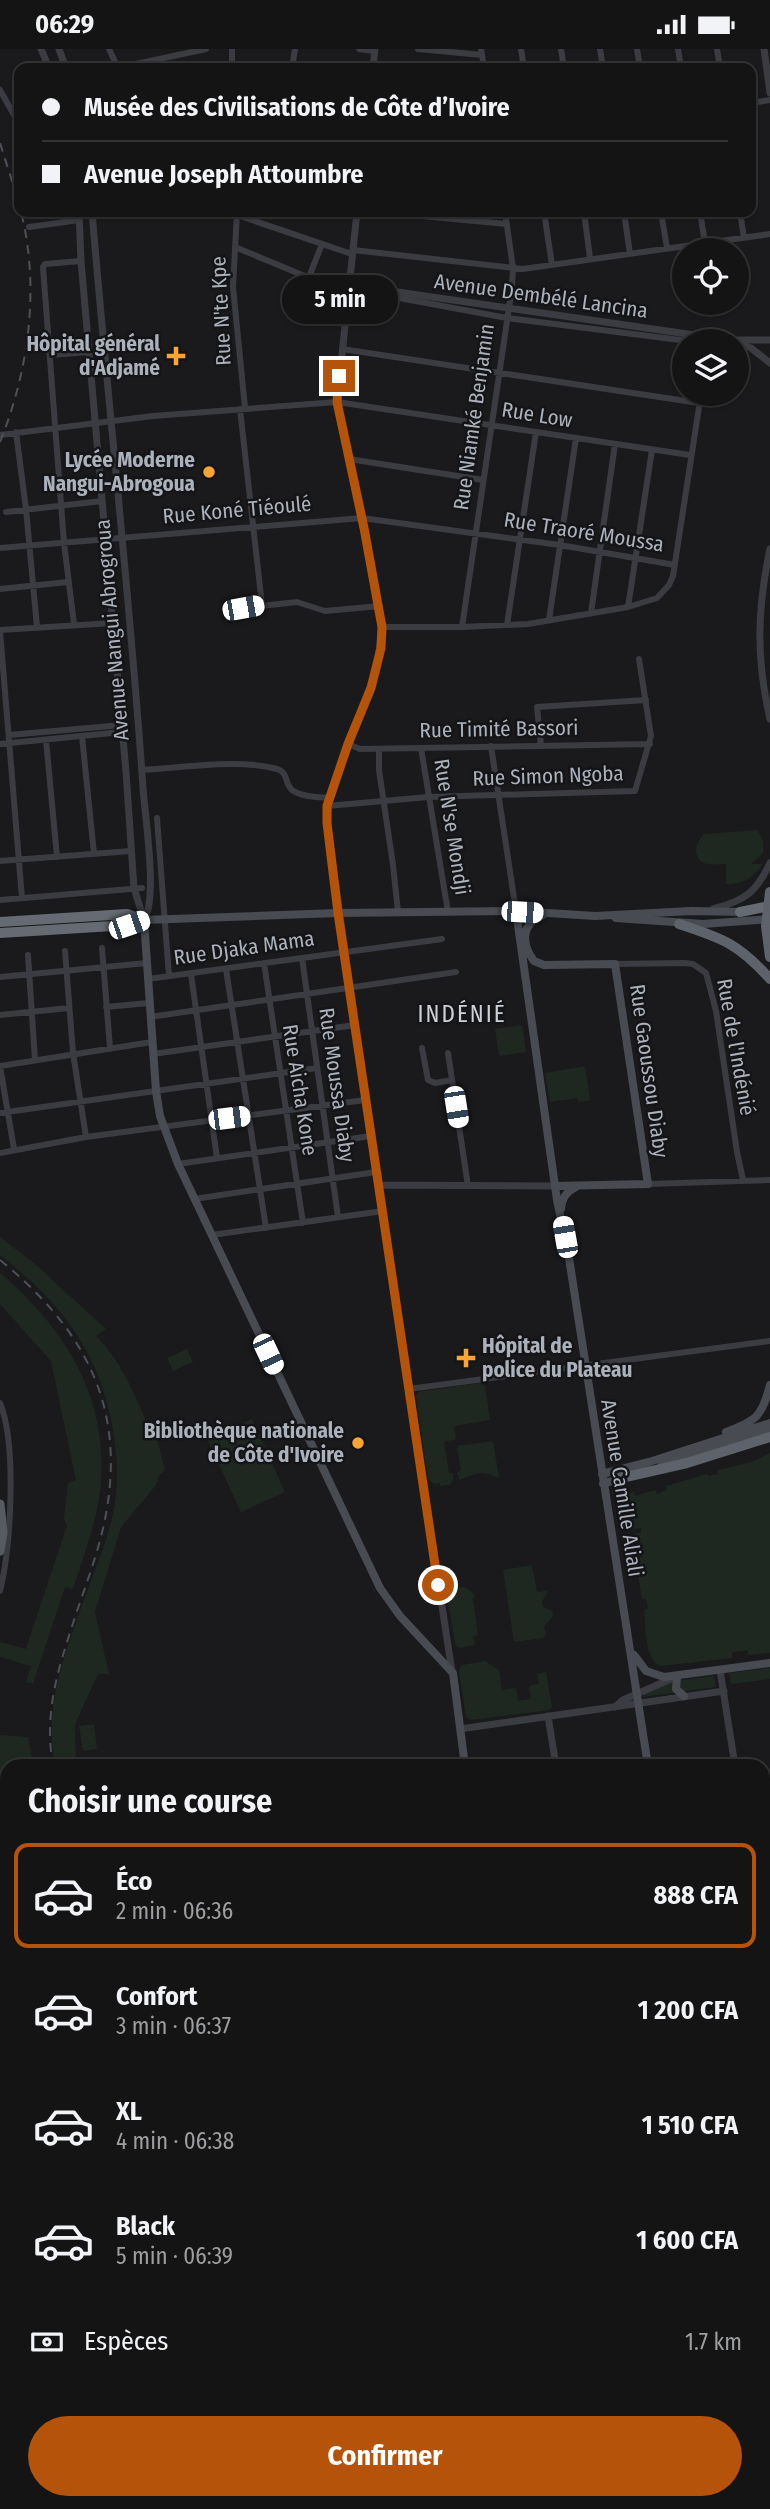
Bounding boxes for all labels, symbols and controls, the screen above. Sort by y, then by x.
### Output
text: 06:29 [35,9,94,40]
text: Musée des Civilisations de Côte d’Ivoire [84,92,510,123]
text: Avenue Joseph Attoumbre [84,159,363,190]
map controls [672,238,749,406]
button: locate [672,238,749,315]
street label: Rue N'te Kpe [205,256,237,366]
street label: Avenue Dembélé Lancina [433,268,649,324]
callout: 5 min [281,275,397,323]
text: 5 min [314,285,366,313]
street label: Rue Niamké Benjamin [448,322,500,512]
button: layers [672,329,749,406]
place label: Hôpital général d'Adjamé [26,331,160,381]
marker: Hôpital général d'Adjamé [166,346,186,366]
route end [323,360,355,392]
street label: Rue Low [500,397,575,433]
place label: Lycée Moderne Nangui-Abrogoua [43,447,195,497]
marker: Lycée Moderne Nangui-Abrogoua [201,464,217,480]
street label: Rue Koné Tiéoulé [162,491,312,529]
street label: Rue Traoré Moussa [502,507,666,557]
street label: Avenue Nangui Abrogroua [89,518,135,742]
car [221,594,266,622]
street label: Rue Timité Bassori [419,715,579,743]
street label: Rue N'se Mondji [428,757,476,897]
street label: Rue Simon Ngoba [472,760,624,792]
car [501,900,544,924]
car [106,908,153,942]
street label: Rue Djaka Mama [172,925,316,971]
street label: Rue de l'Indénié [711,976,761,1118]
street label: Rue Gaoussou Diaby [624,983,674,1160]
district label: INDÉNIÉ [418,999,506,1028]
street label: Rue Moussa Diaby [313,1006,361,1165]
street label: Rue Aicha Kone [277,1022,323,1158]
car [443,1085,470,1129]
car [207,1105,252,1131]
car [552,1214,579,1260]
car [250,1331,287,1377]
place label: Hôpital de police du Plateau [482,1333,632,1383]
marker: Hôpital de police du Plateau [456,1348,476,1368]
street label: Avenue Camille Aliali [595,1397,649,1579]
place label: Bibliothèque nationale de Côte d'Ivoire [144,1418,344,1468]
marker: Bibliothèque nationale de Côte d'Ivoire [350,1435,366,1451]
route start [422,1569,454,1601]
text: Choisir une course [28,1782,272,1820]
icon: car [32,1864,95,1927]
text: Éco [116,1866,153,1897]
text: 888 CFA [653,1880,738,1911]
text: 2 min · 06:36 [116,1897,233,1925]
icon: car [32,1979,95,2042]
text: Confort [116,1981,197,2012]
text: 1 200 CFA [638,1995,738,2026]
text: 3 min · 06:37 [116,2012,231,2040]
icon: car [32,2094,95,2157]
text: XL [116,2096,142,2127]
text: 1 510 CFA [642,2110,738,2141]
text: 4 min · 06:38 [116,2127,234,2155]
icon: car [32,2209,95,2272]
text: Black [116,2211,175,2242]
text: 1 600 CFA [636,2225,738,2256]
text: 5 min · 06:39 [116,2242,233,2270]
icon: cash [28,2323,66,2361]
text: Espèces [84,2326,168,2357]
text: 1.7 km [685,2328,742,2356]
button: Confirmer [28,2416,742,2496]

